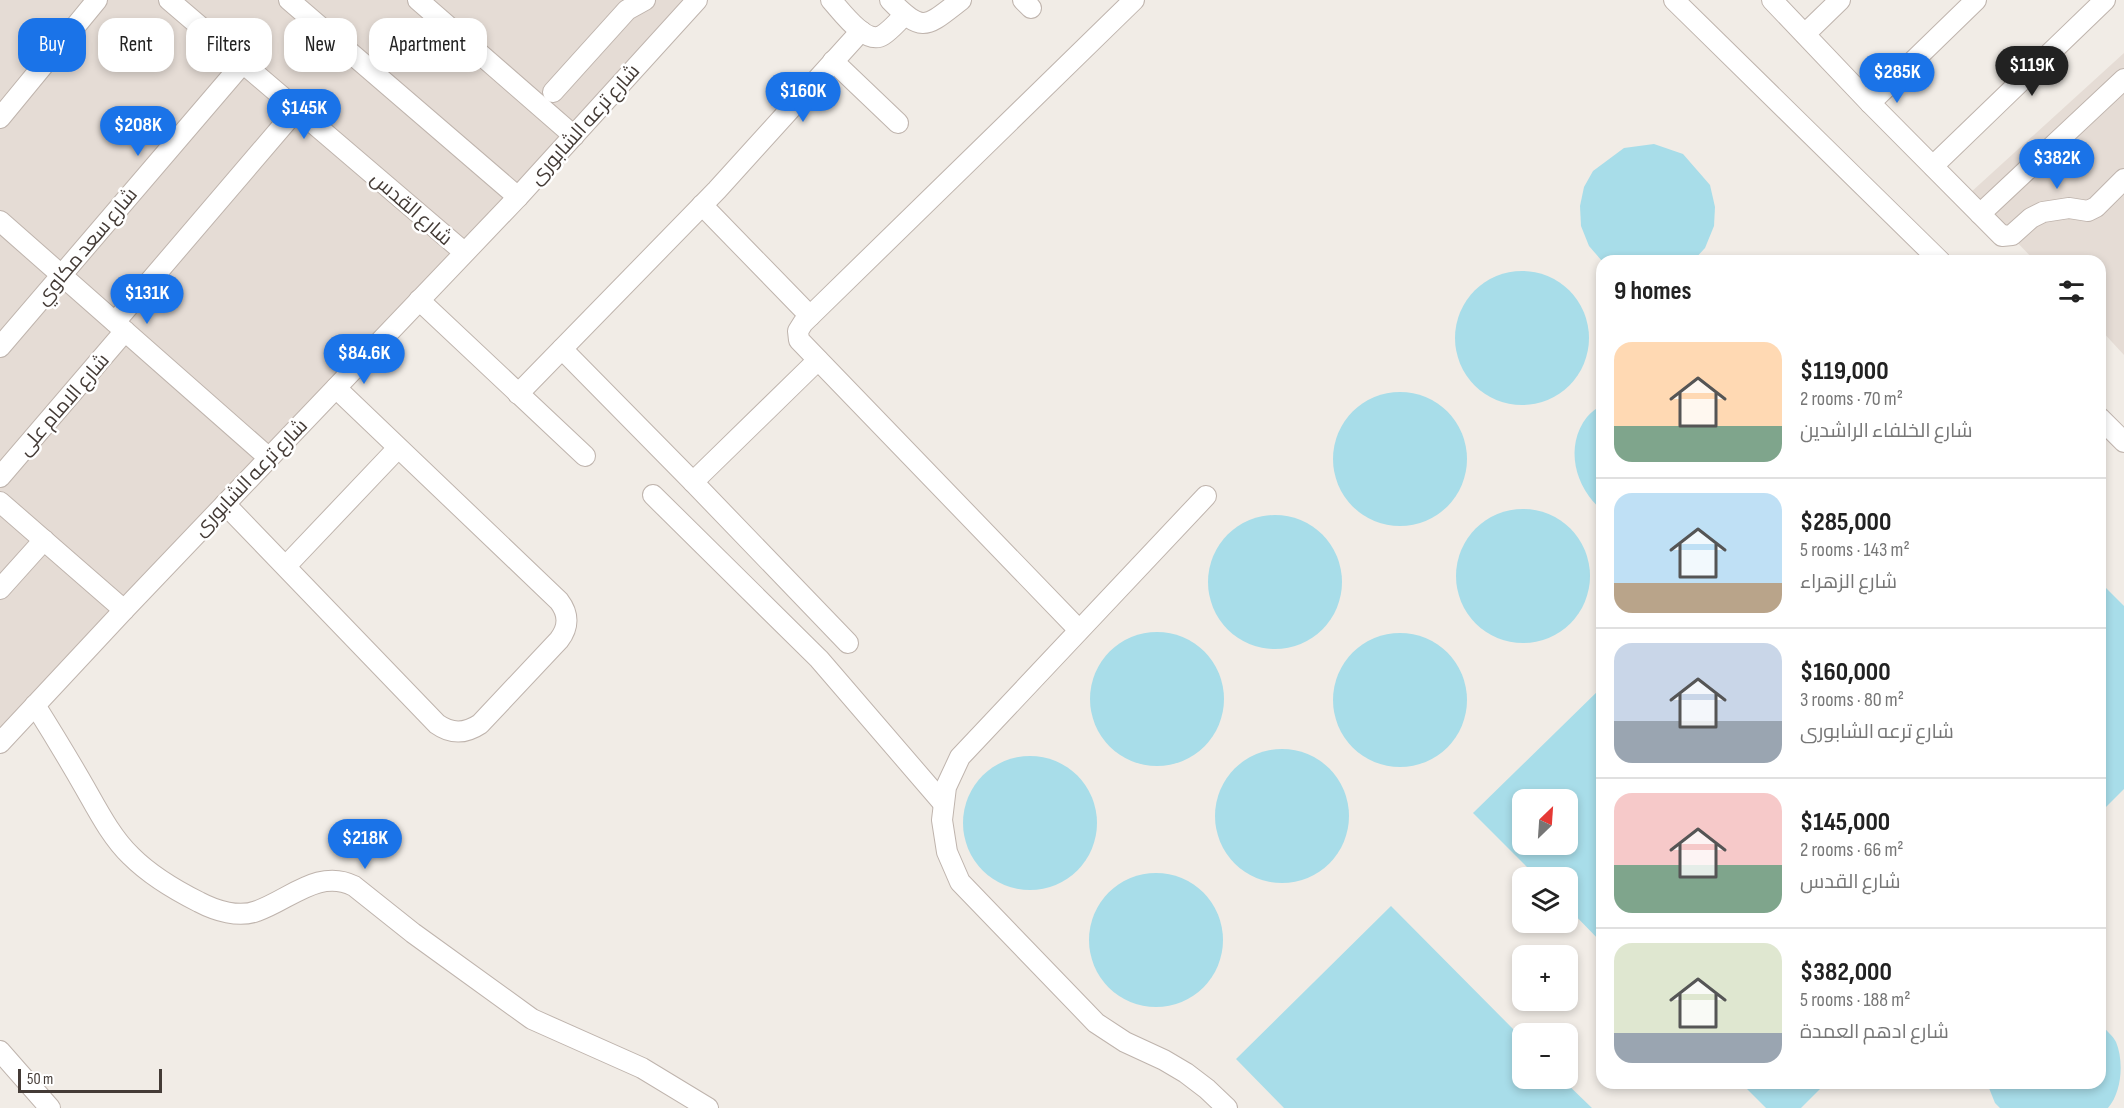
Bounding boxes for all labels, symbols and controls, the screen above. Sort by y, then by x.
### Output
chip: Buy [18,18,86,72]
chip: Rent [98,18,174,72]
chip: Filters [186,18,272,72]
chip: New [284,18,357,72]
chip: Apartment [369,18,487,72]
pin: $119K [1990,46,2074,97]
pin: $285K [1855,53,1939,104]
text: $119K [2009,53,2055,77]
street label: شارع ترعه الشابورى [524,59,646,191]
text: $285K [1873,60,1921,84]
pin: $160K [761,72,845,123]
text: $160K [780,79,826,103]
pin: $145K [262,89,346,140]
text: $145K [281,96,327,120]
pin: $208K [96,106,180,157]
text: $208K [114,113,162,137]
pin: $382K [2015,139,2099,190]
text: $382K [2033,146,2081,170]
street label: شارع القدس [365,167,457,252]
street label: شارع سعد مكاوي [31,183,145,312]
pin: $131K [105,274,189,325]
icon: filters [2055,275,2088,308]
text: 9 homes [1614,276,1692,307]
text: $131K [125,281,169,305]
pin: $84.6K [315,334,413,385]
text: $84.6K [338,341,390,365]
street label: شارع الامام على [13,349,115,461]
text: $119,000 [1800,356,1889,387]
icon: home [1662,366,1734,438]
text: 2 rooms · 70 m² [1800,387,1903,411]
street label: شارع ترعه الشابورى [189,414,314,542]
text: شارع الخلفاء الراشدين [1800,419,1973,443]
text: $285,000 [1800,507,1891,538]
icon: home [1662,517,1734,589]
text: 5 rooms · 143 m² [1800,538,1910,562]
text: شارع الزهراء [1800,570,1897,594]
text: $160,000 [1800,657,1891,688]
icon: home [1662,667,1734,739]
text: 3 rooms · 80 m² [1800,688,1904,712]
text: شارع ترعه الشابورى [1800,720,1954,744]
north arrow [1512,789,1578,855]
map controls [1512,789,1578,1089]
text: $145,000 [1800,807,1890,838]
icon: home [1662,817,1734,889]
pin: $218K [323,819,407,870]
text: $218K [342,826,388,850]
text: 2 rooms · 66 m² [1800,838,1904,862]
button: layers [1512,867,1578,933]
text: شارع القدس [1800,870,1901,894]
button: + [1512,945,1578,1011]
text: $382,000 [1800,957,1892,988]
icon: home [1662,967,1734,1039]
text: 5 rooms · 188 m² [1800,988,1910,1012]
text: شارع ادهم العمدة [1800,1020,1949,1044]
button: − [1512,1023,1578,1089]
scale bar [18,1066,162,1094]
text: 50 m [27,1070,53,1089]

